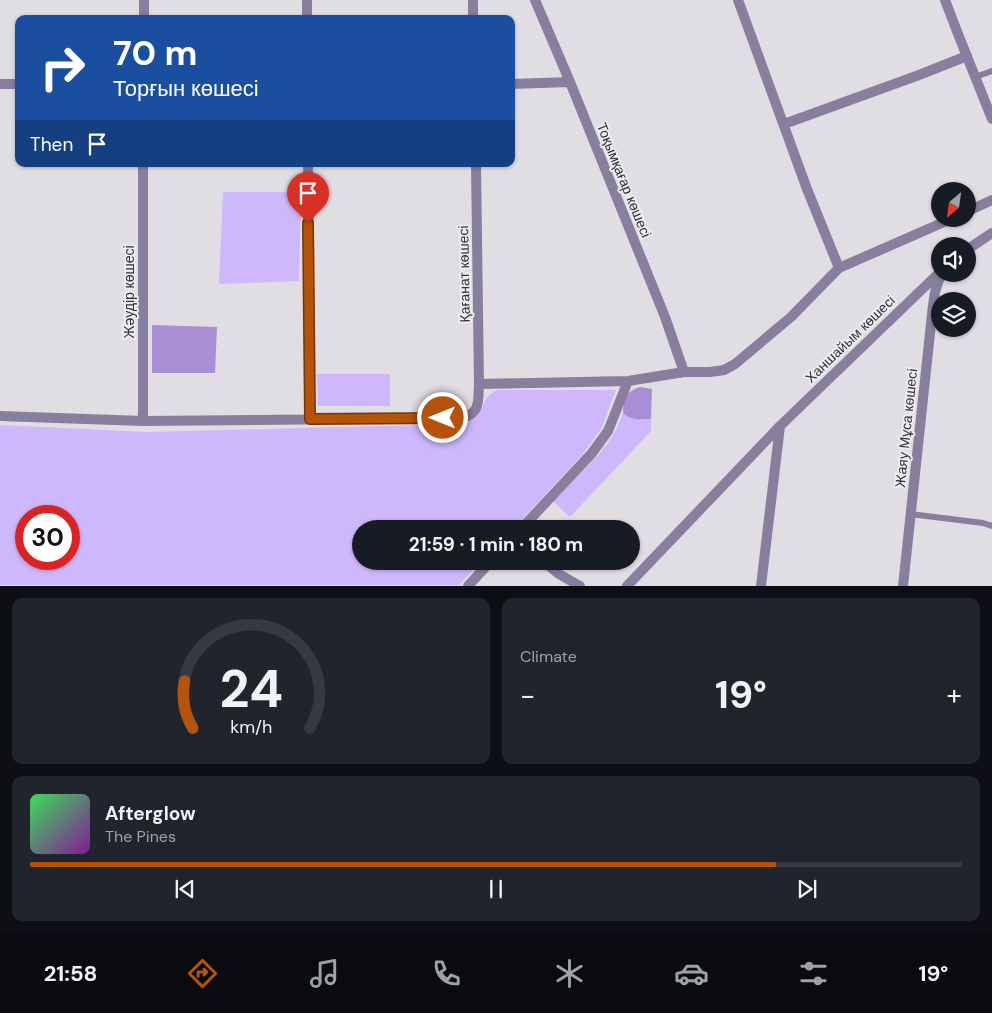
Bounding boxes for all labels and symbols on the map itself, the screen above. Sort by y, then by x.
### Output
street label: Тоқымқағар көшесі [593,120,655,240]
pin [287,172,329,223]
north arrow [931,182,976,228]
street label: Қағанат көшесі [454,225,474,323]
street label: Жәудір көшесі [120,245,138,339]
street label: Ханшайым көшесі [801,291,899,387]
street label: Жаяу Мұса көшесі [891,368,921,488]
position arrow [416,391,468,443]
speed limit sign: 30 [15,505,80,570]

